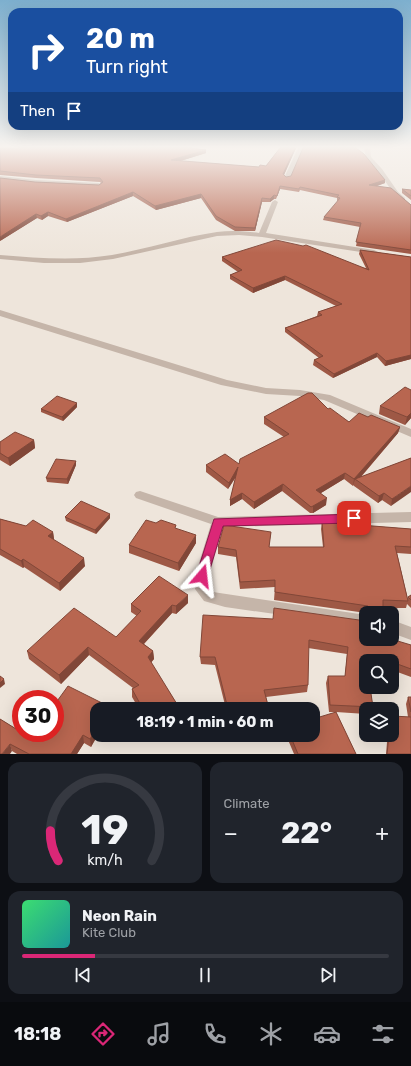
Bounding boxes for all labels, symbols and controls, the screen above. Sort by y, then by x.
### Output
text: 20 m [86,22,155,55]
icon: right [20,24,72,76]
text: Turn right [86,56,168,78]
icon: arrive [63,100,85,122]
text: Then [20,102,55,120]
pin [337,501,371,535]
icon: arrive [343,507,365,529]
position arrow [181,555,223,597]
map controls [359,606,399,742]
button: sound [359,606,399,646]
button: search [359,654,399,694]
speed limit sign: 30 [12,690,64,742]
button: layers [359,702,399,742]
text: 18:19 · 1 min · 60 m [137,713,273,731]
text: Climate [224,796,270,811]
text: 19 [81,804,128,853]
text: 22° [281,815,332,851]
text: − [224,820,238,847]
text: + [375,820,389,847]
text: km/h [87,851,123,868]
text: Neon Rain [82,907,157,925]
text: Kite Club [82,925,136,940]
icon: previous [72,964,94,986]
icon: pause [194,964,216,986]
icon: next [317,964,339,986]
icon: directions [89,1020,117,1048]
icon: music [145,1020,173,1048]
icon: phone [201,1020,229,1048]
icon: climate [257,1020,285,1048]
icon: car [313,1020,341,1048]
icon: filters [369,1020,397,1048]
text: 18:18 [14,1023,61,1045]

